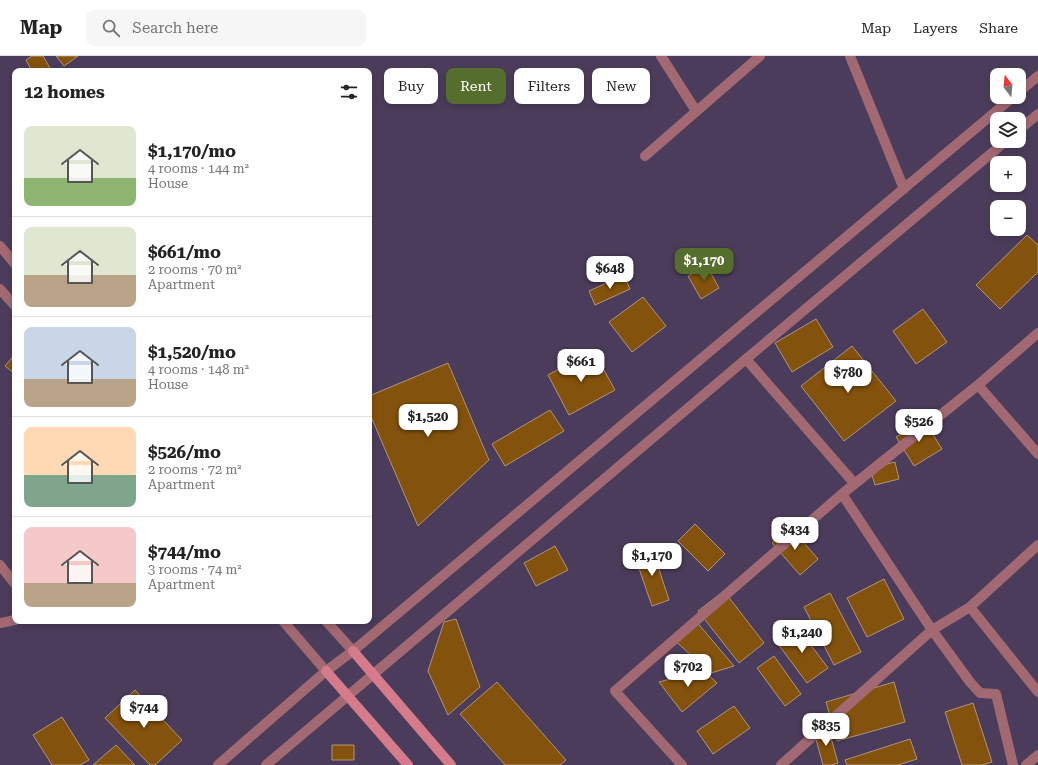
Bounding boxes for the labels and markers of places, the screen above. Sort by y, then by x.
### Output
pin: $1,170 [671,248,737,282]
pin: $648 [586,256,634,290]
pin: $661 [557,349,605,383]
pin: $780 [824,360,872,394]
pin: $1,520 [395,404,461,438]
pin: $526 [895,409,943,443]
pin: $434 [771,517,819,551]
pin: $1,170 [619,543,685,577]
pin: $1,240 [769,620,835,654]
pin: $702 [664,654,712,688]
pin: $744 [120,695,168,729]
pin: $835 [802,713,850,747]

